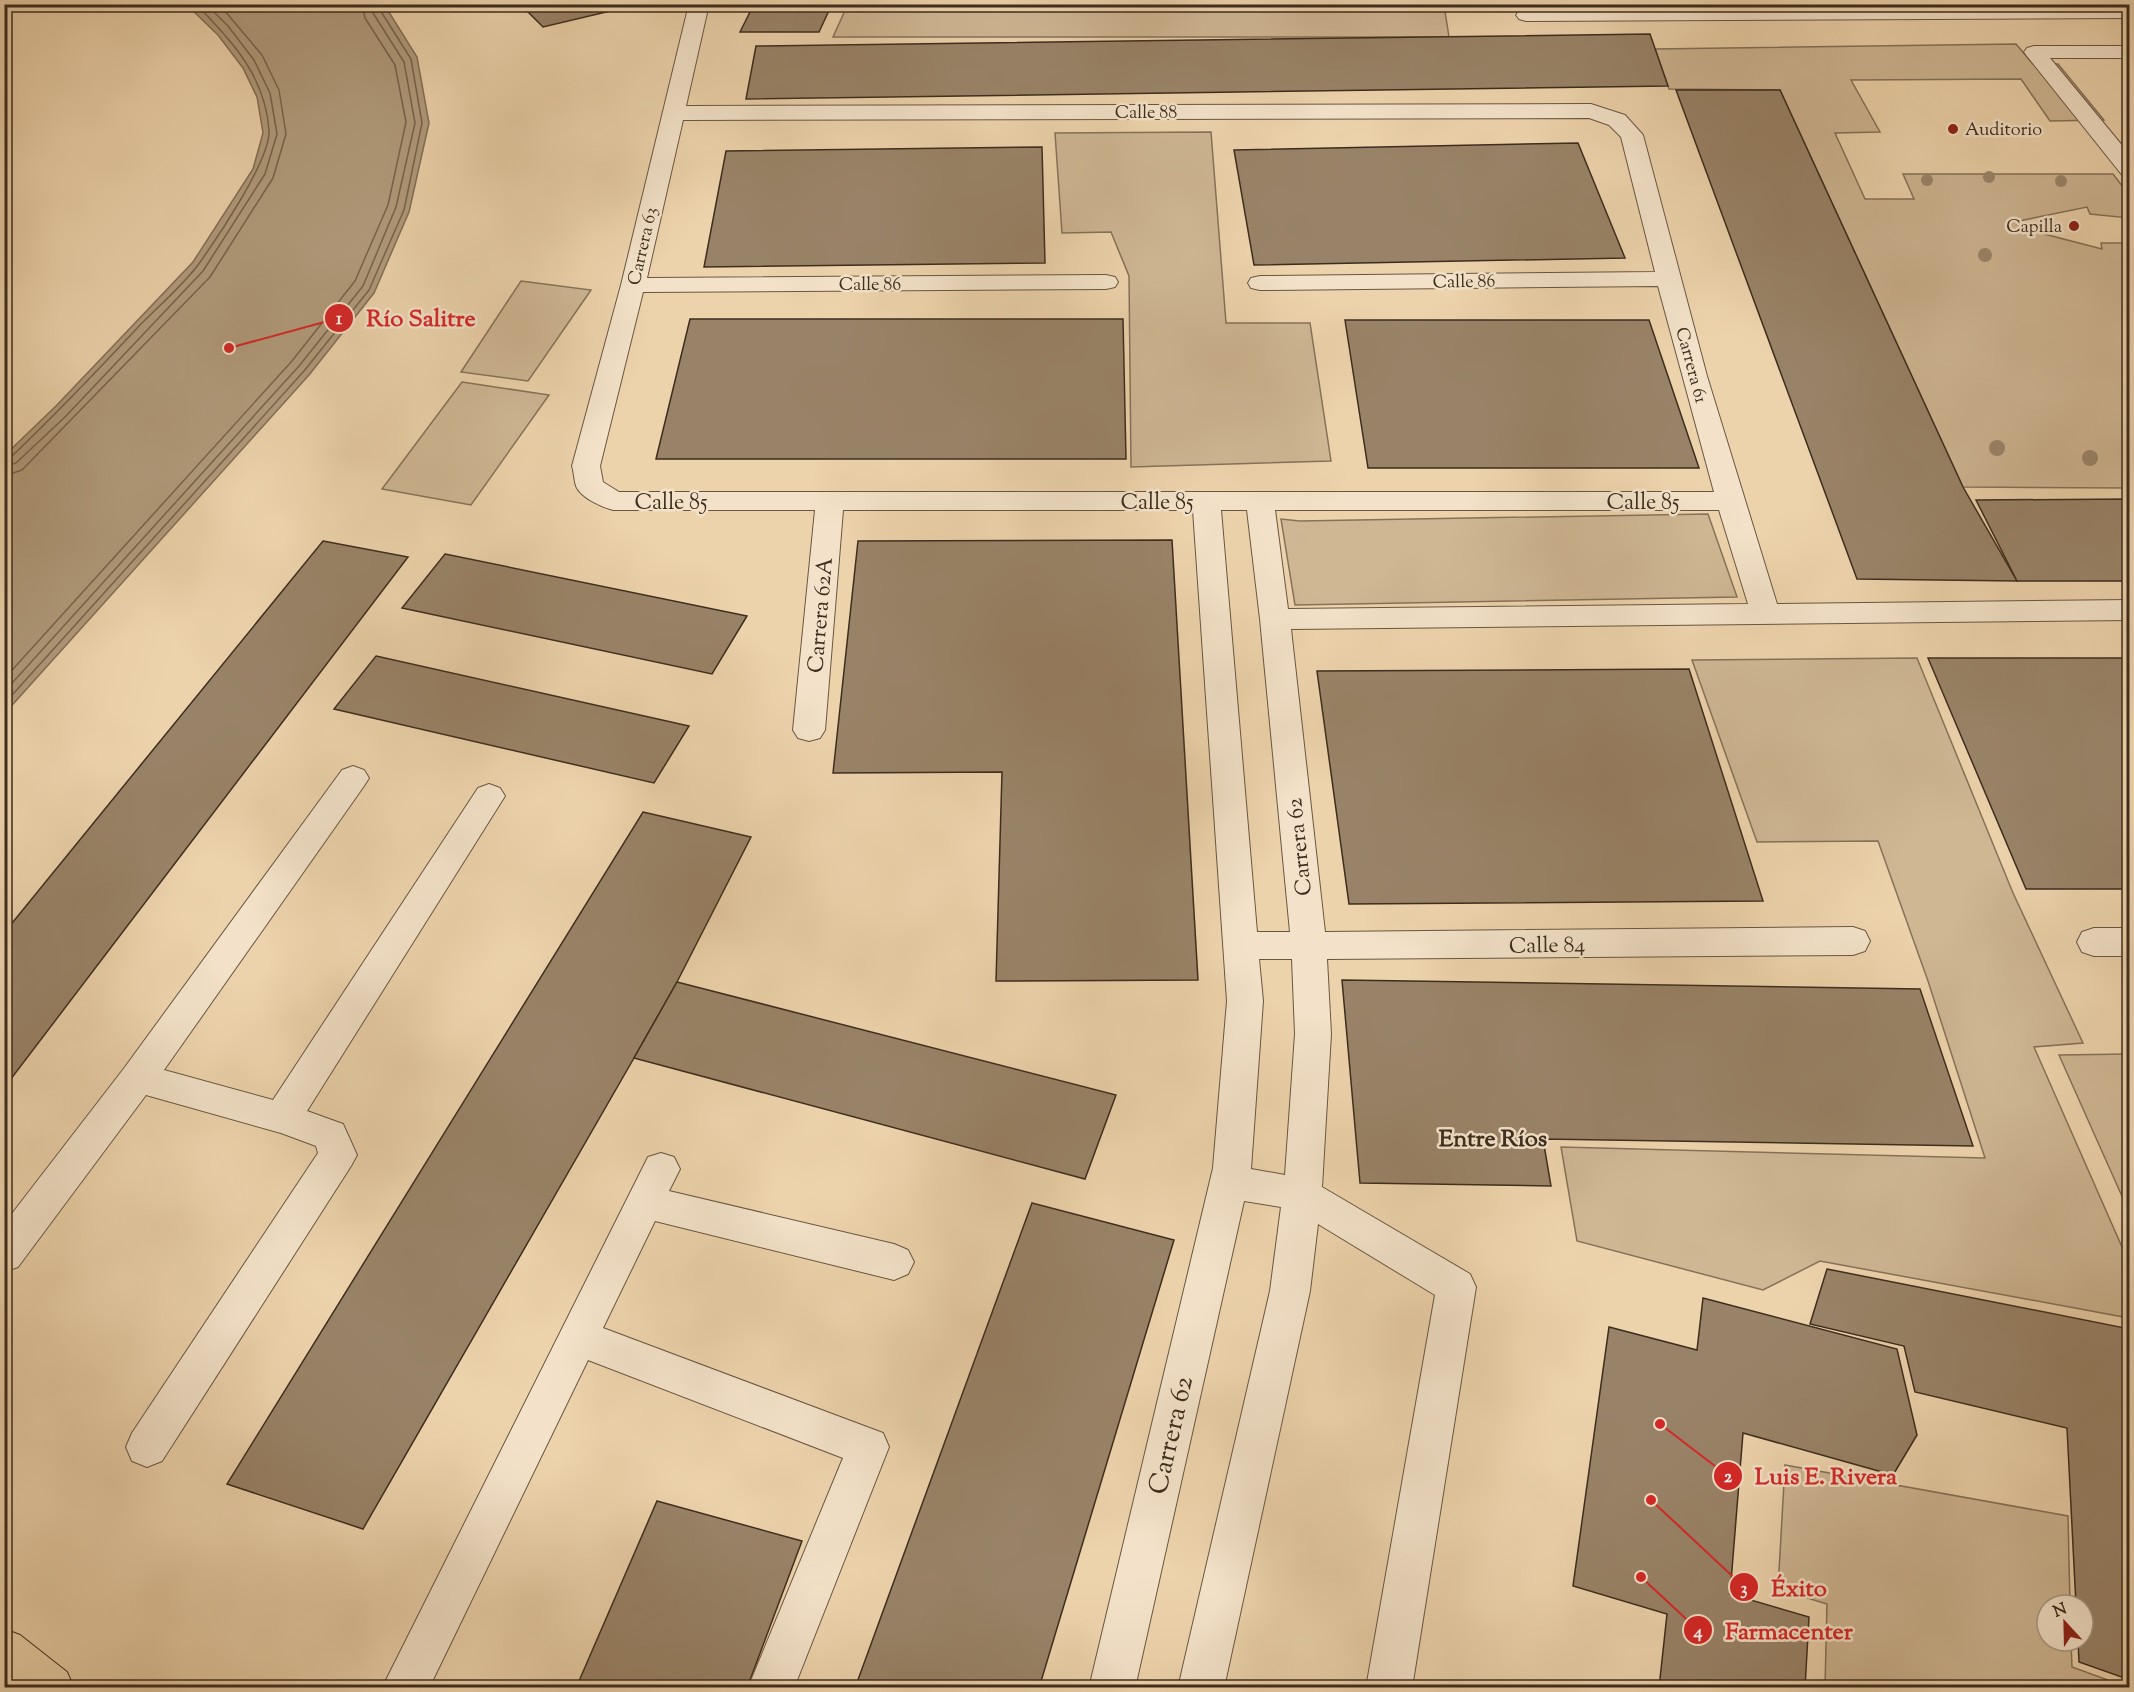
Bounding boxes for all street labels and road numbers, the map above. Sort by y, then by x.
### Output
street label: Calle 88 [1115,101,1177,127]
street label: Carrera 63 [622,205,666,288]
street label: Calle 86 [1433,269,1496,297]
street label: Calle 86 [839,273,901,299]
street label: Carrera 61 [1667,324,1713,407]
street label: Calle 85 [634,488,708,520]
street label: Calle 85 [1120,488,1194,520]
street label: Calle 85 [1606,488,1680,520]
street label: Carrera 62A [801,556,843,674]
street label: Carrera 62 [1280,796,1322,897]
street label: Calle 84 [1509,930,1586,964]
street label: Carrera 62 [1140,1372,1205,1499]

